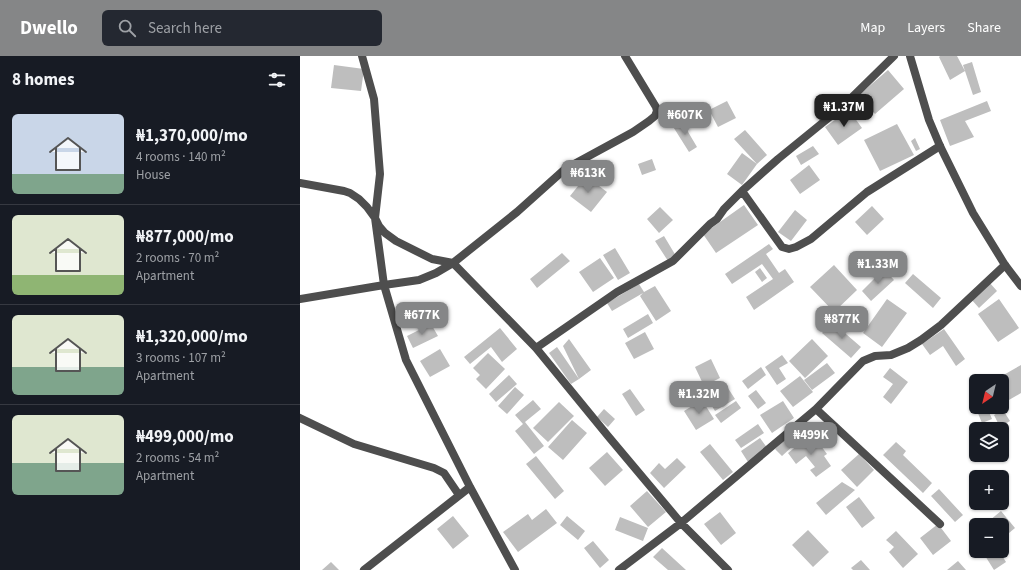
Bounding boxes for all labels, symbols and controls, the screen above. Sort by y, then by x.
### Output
search box [102,10,382,46]
text: Dwello [20,15,78,42]
icon: search [116,17,138,39]
text: Search here [148,18,222,39]
text: Map [860,18,885,38]
text: Layers [907,18,945,38]
text: Share [967,18,1001,38]
text: 8 homes [12,68,74,92]
icon: filters [266,69,288,91]
pin: ₦1.37M [811,94,877,128]
text: ₦1.37M [823,98,865,116]
pin: ₦607K [657,102,713,136]
text: ₦607K [667,106,703,124]
text: ₦1,370,000/mo [136,124,248,148]
icon: home [44,130,92,178]
text: 4 rooms · 140 m² [136,148,226,166]
pin: ₦613K [560,160,616,194]
text: ₦613K [570,164,606,182]
text: House [136,166,171,184]
text: ₦877,000/mo [136,225,234,249]
icon: home [44,231,92,279]
text: 2 rooms · 70 m² [136,249,219,267]
pin: ₦1.33M [845,251,911,285]
text: ₦1.33M [857,255,899,273]
text: Apartment [136,267,194,285]
pin: ₦677K [394,302,450,336]
text: ₦677K [404,306,440,324]
pin: ₦877K [814,306,870,340]
text: ₦877K [824,310,860,328]
text: ₦1,320,000/mo [136,325,248,349]
icon: home [44,331,92,379]
text: 3 rooms · 107 m² [136,349,226,367]
text: Apartment [136,367,194,385]
north arrow [969,374,1009,414]
map controls [969,374,1009,558]
pin: ₦1.32M [666,381,732,415]
text: ₦1.32M [678,385,720,403]
pin: ₦499K [783,422,839,456]
button: layers [969,422,1009,462]
text: ₦499,000/mo [136,425,234,449]
text: ₦499K [793,426,829,444]
icon: home [44,431,92,479]
text: 2 rooms · 54 m² [136,449,219,467]
text: Apartment [136,467,194,485]
button: + [969,470,1009,510]
button: − [969,518,1009,558]

